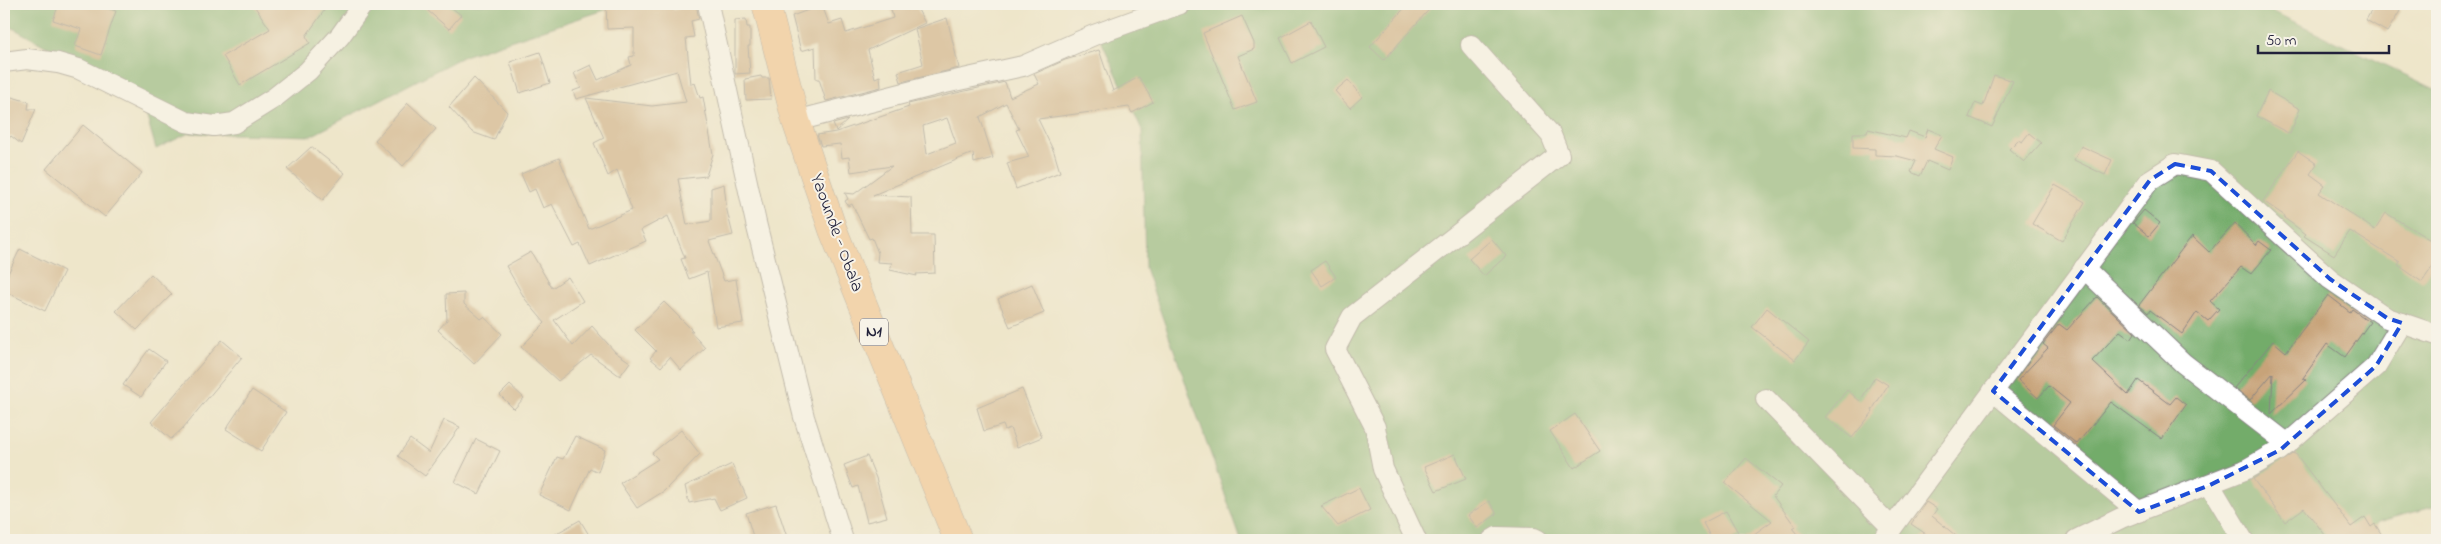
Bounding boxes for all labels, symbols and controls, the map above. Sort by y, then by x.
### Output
scale bar [2258,22,2390,54]
text: 50 m [2266,30,2297,52]
street label: Yaounde - Obala [803,170,869,296]
road number: N1 [860,318,888,346]

